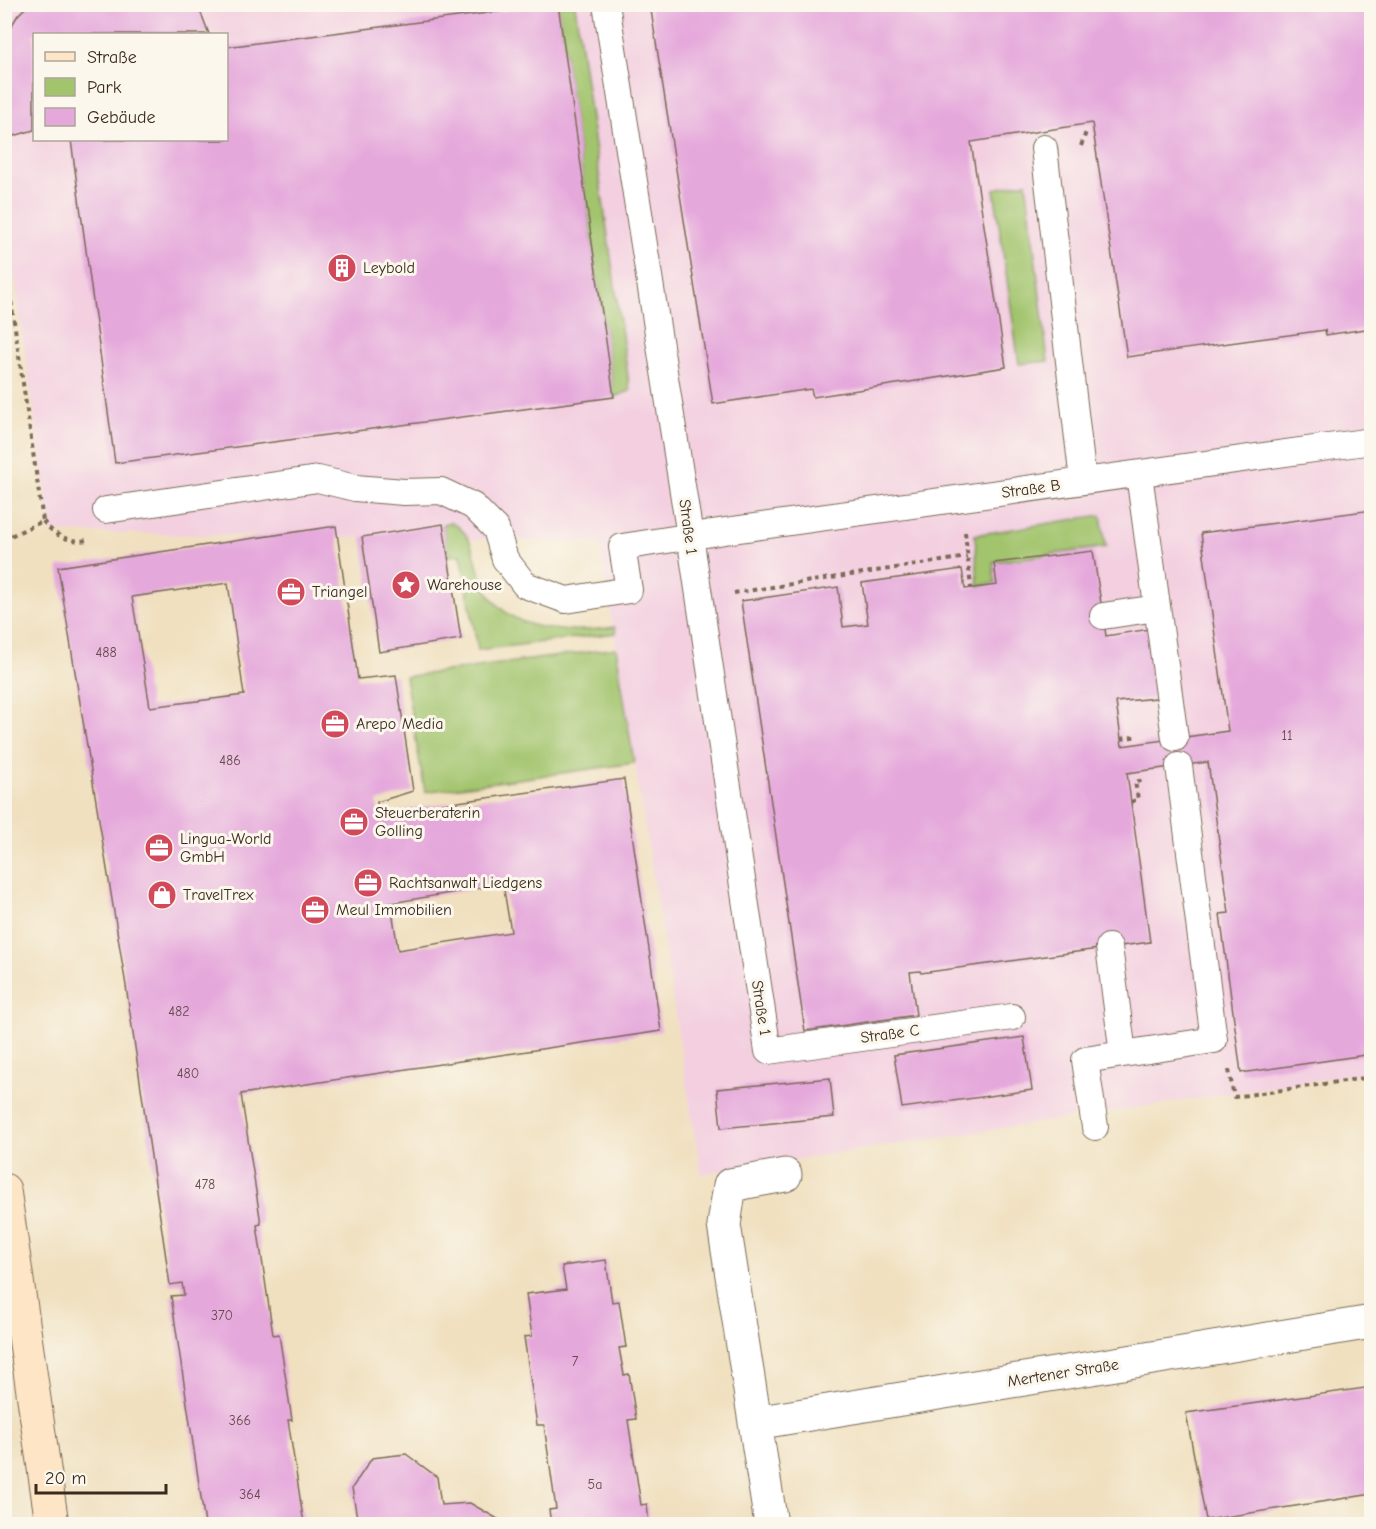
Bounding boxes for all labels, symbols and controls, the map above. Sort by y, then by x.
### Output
legend [33,33,228,141]
text: Straße [87,47,137,68]
text: Park [87,77,122,98]
text: Gebäude [87,107,156,128]
building icon: Leybold [326,252,358,284]
place label: Leybold [363,259,415,277]
street label: Straße B [1000,476,1062,502]
street label: Straße 1 [675,498,701,556]
place icon: Warehouse [390,569,422,601]
office icon: Triangel [275,576,307,608]
place label: Warehouse [427,576,502,594]
place label: Triangel [312,583,367,601]
house number: 488 [95,644,117,661]
office icon: Arepo Media [319,708,351,740]
place label: Arepo Media [356,715,443,733]
house number: 11 [1281,727,1293,744]
house number: 486 [219,752,241,769]
place label: Steuerberaterin Golling [375,804,480,840]
office icon: Steuerberaterin Golling [338,806,370,838]
place label: Lingua-World GmbH [180,830,271,866]
office icon: Lingua-World GmbH [143,832,175,864]
office icon: Rachtsanwalt Liedgens [352,867,384,899]
place label: Rachtsanwalt Liedgens [389,874,543,892]
shop icon: TravelTrex [146,879,178,911]
place label: TravelTrex [183,886,254,904]
office icon: Meul Immobilien [299,894,331,926]
place label: Meul Immobilien [336,901,452,919]
street label: Straße 1 [748,979,774,1037]
house number: 482 [168,1003,190,1020]
street label: Straße C [859,1021,921,1047]
house number: 480 [177,1065,199,1082]
house number: 478 [195,1176,215,1193]
house number: 370 [211,1307,233,1324]
house number: 7 [572,1353,579,1370]
street label: Mertener Straße [1006,1355,1120,1391]
house number: 366 [229,1412,251,1429]
scale bar [36,1457,166,1495]
text: 20 m [45,1468,86,1489]
house number: 5a [588,1476,602,1493]
house number: 364 [239,1486,261,1503]

